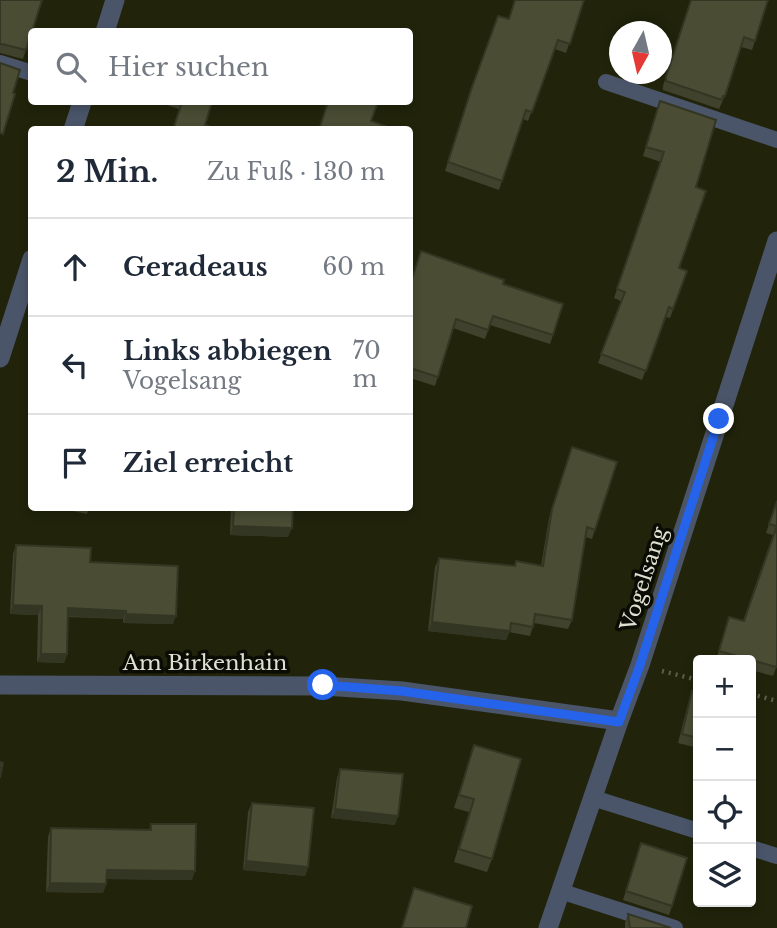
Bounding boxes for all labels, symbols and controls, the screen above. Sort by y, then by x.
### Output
north arrow [609,21,672,84]
search box [28,28,413,105]
icon: search [52,48,90,86]
text: Hier suchen [108,51,269,83]
text: 2 Min. [56,153,158,190]
text: Zu Fuß · 130 m [207,158,385,186]
icon: ahead [56,248,94,286]
text: Geradeaus [123,251,268,283]
text: 60 m [323,253,385,281]
text: Links abbiegen [123,335,332,367]
text: 70 m [353,337,381,393]
icon: left [56,346,94,384]
text: Vogelsang [123,367,241,395]
route end [703,403,734,434]
icon: arrive [56,444,94,482]
text: Ziel erreicht [123,447,293,479]
street label: Vogelsang [615,523,673,635]
street label: Am Birkenhain [122,650,287,676]
map controls [693,655,756,907]
button: + [693,655,756,718]
route start [307,669,338,700]
button: − [693,718,756,781]
button: locate [693,781,756,844]
button: layers [693,844,756,907]

